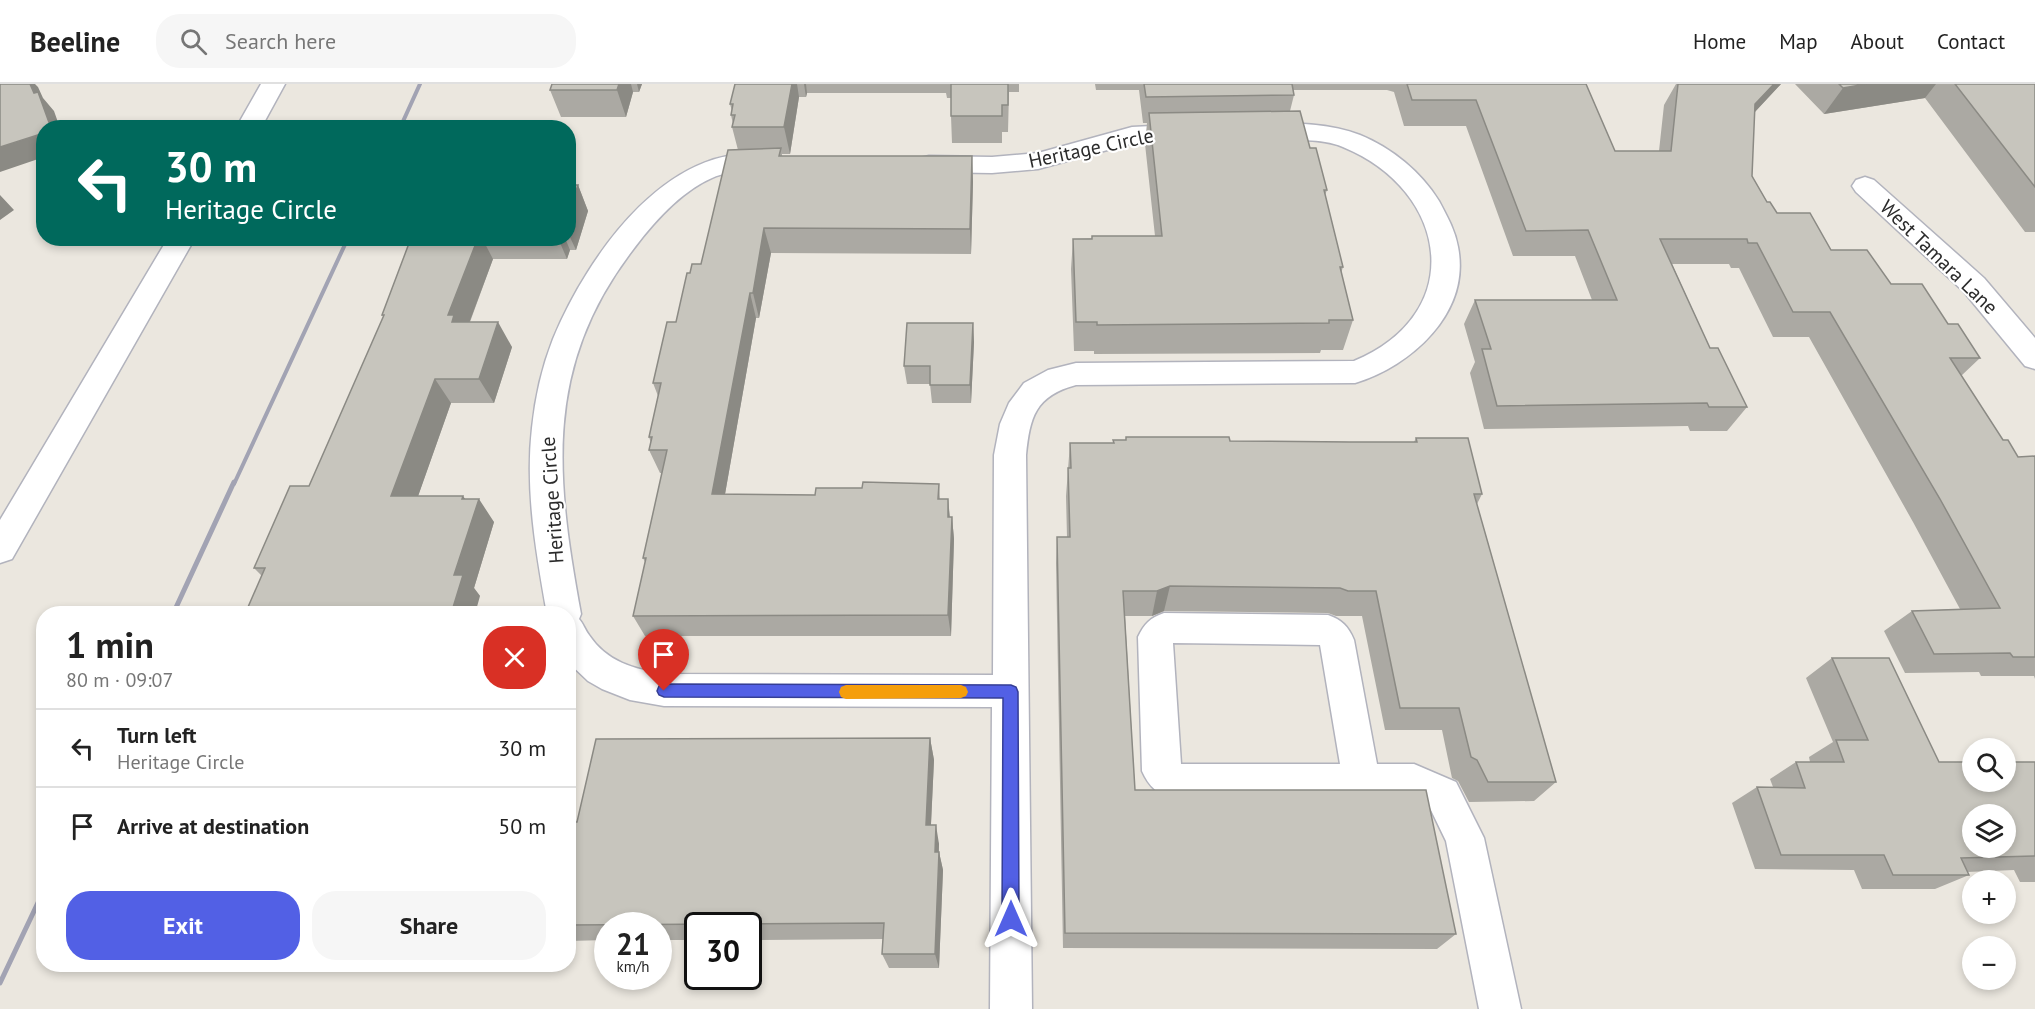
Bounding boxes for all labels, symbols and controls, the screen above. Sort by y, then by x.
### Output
search box [156,14,576,68]
text: Beeline [30,23,120,60]
icon: search [177,25,210,58]
text: Search here [225,27,336,55]
text: Home [1693,28,1746,55]
text: Map [1779,28,1818,55]
text: About [1851,28,1904,55]
text: Contact [1937,28,2005,55]
street label: Heritage Circle [1026,122,1156,174]
text: 30 m [165,139,257,194]
icon: left [66,144,144,222]
text: Heritage Circle [165,192,337,226]
street label: West Tamara Lane [1875,194,2003,320]
street label: Heritage Circle [535,436,569,564]
text: 1 min [66,621,154,668]
button: close [483,626,546,689]
pin [638,629,689,691]
icon: arrive [647,638,680,671]
text: 80 m · 09:07 [66,667,173,693]
text: Turn left [117,721,197,749]
icon: left [66,732,99,765]
text: 30 m [498,734,546,762]
map controls [1962,738,2016,990]
button: search [1962,738,2016,792]
text: Heritage Circle [117,749,244,775]
button: layers [1962,804,2016,858]
icon: arrive [66,810,99,843]
text: Arrive at destination [117,812,309,840]
text: 50 m [498,812,546,840]
button: + [1962,870,2016,924]
position arrow [979,887,1043,951]
button: Exit [66,891,300,960]
button: Share [312,891,546,960]
speed limit sign: 30 [684,912,762,990]
text: 21 [616,924,650,963]
button: − [1962,936,2016,990]
text: km/h [617,957,649,976]

